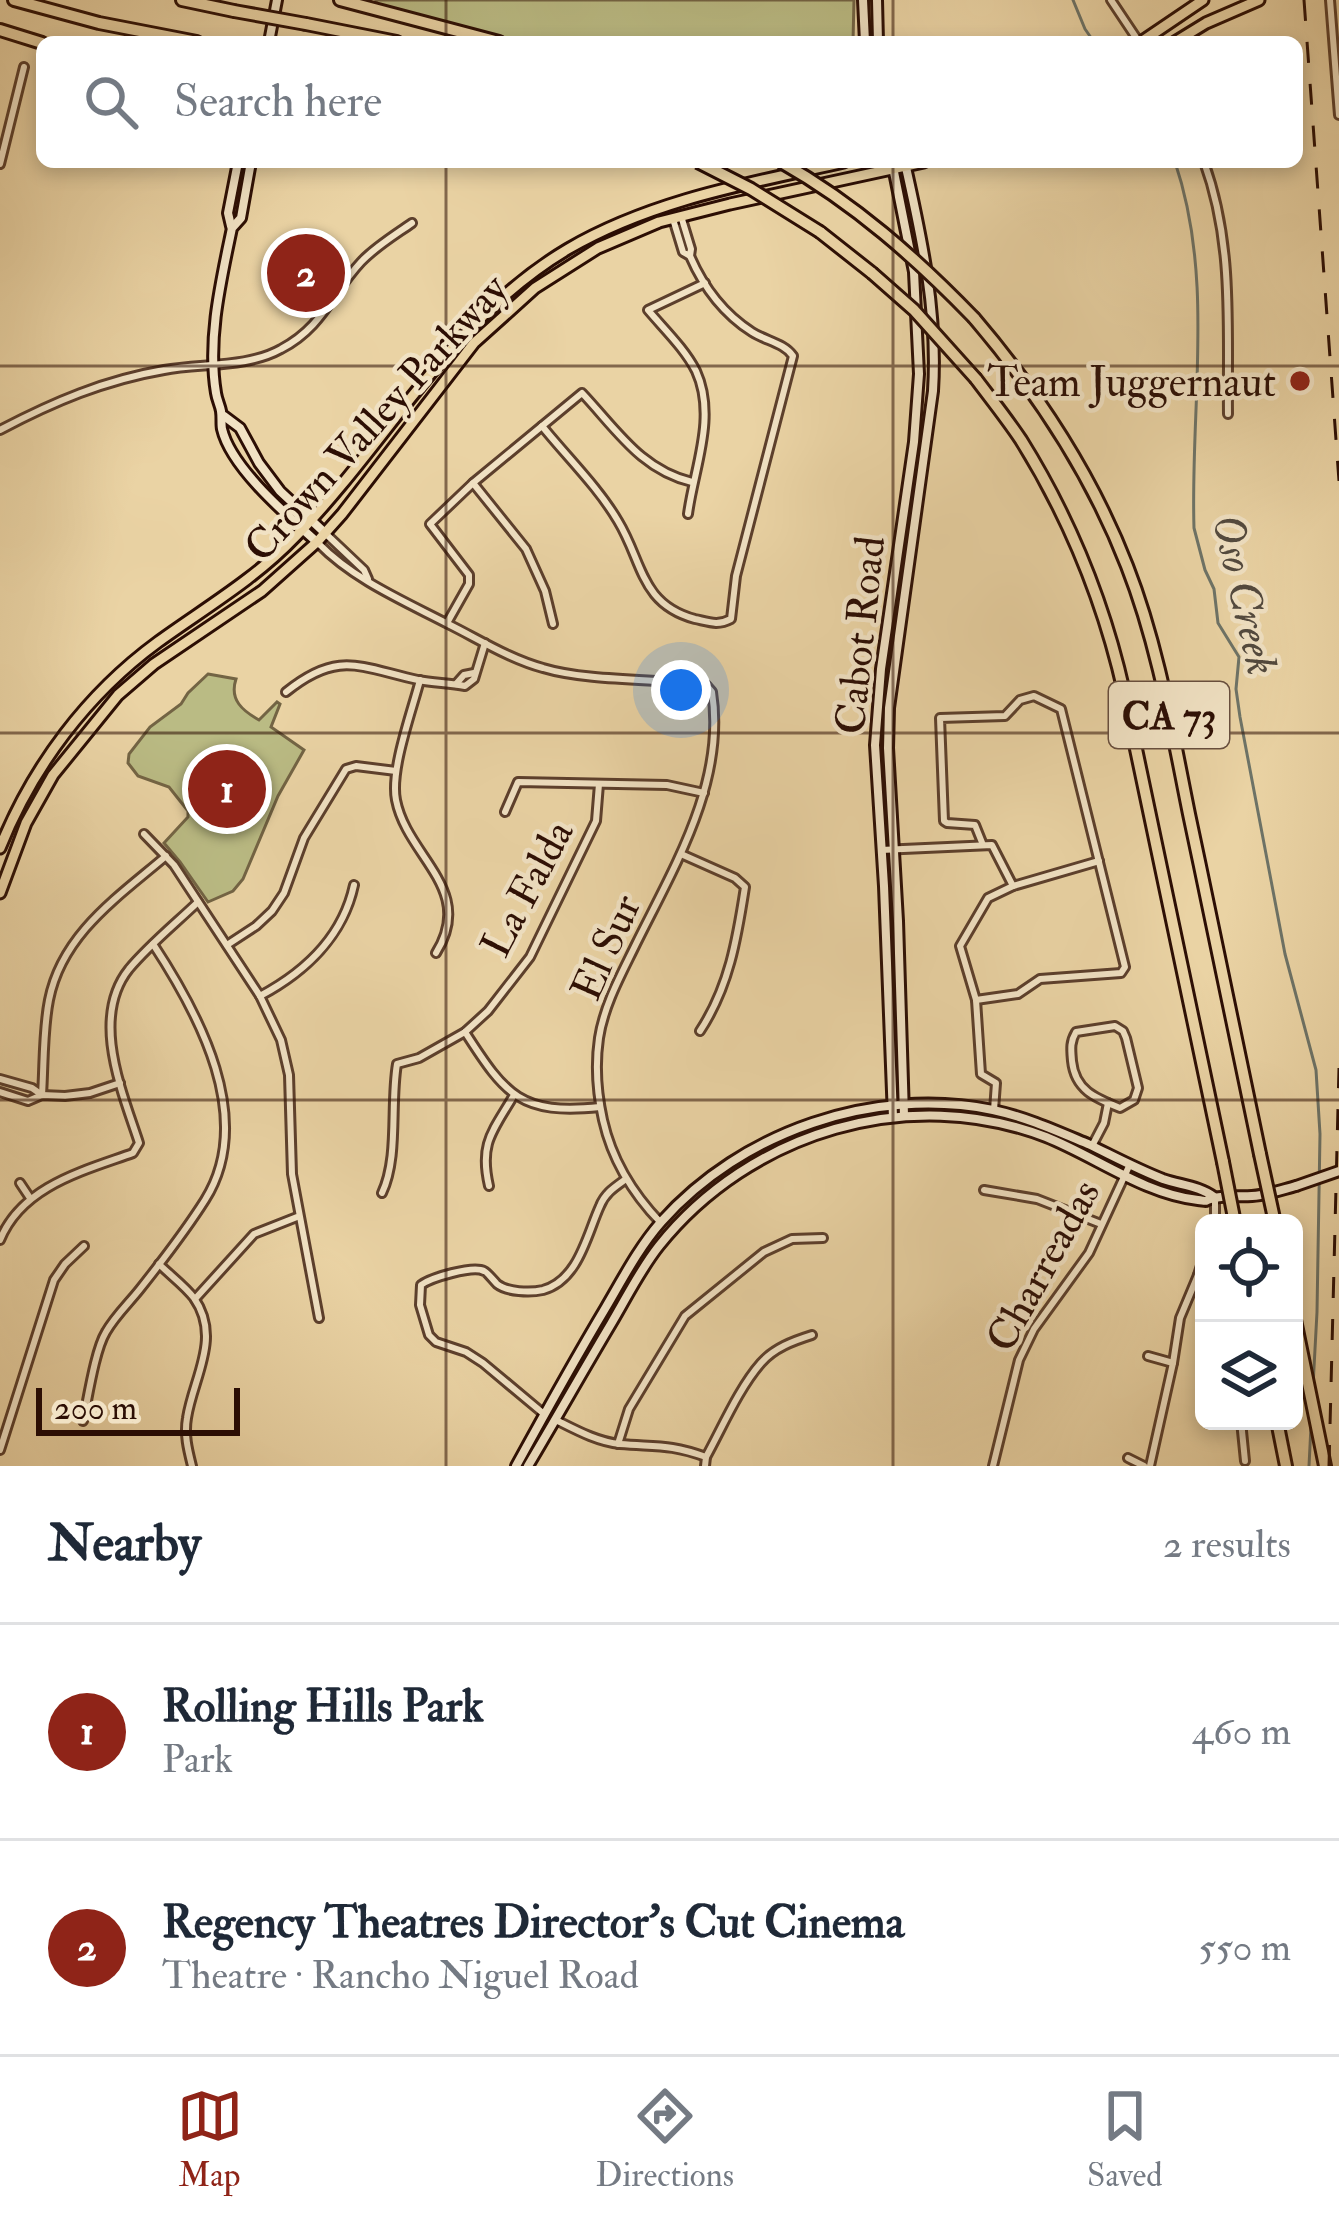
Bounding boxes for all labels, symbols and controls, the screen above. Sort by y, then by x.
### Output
search box [36,36,1303,168]
icon: search [78,69,144,135]
text: Search here [174,74,382,130]
pin: 2 [267,228,345,318]
street label: Crown Valley Parkway [234,263,520,573]
place label: Team Juggernaut [987,357,1276,409]
marker: Team Juggernaut [1287,368,1313,394]
water label: Oso Creek [1198,508,1290,681]
street label: Cabot Road [825,533,897,737]
your location [651,660,711,720]
road number: CA 73 [1109,682,1229,748]
pin: 1 [188,744,266,834]
street label: La Falda [470,811,586,966]
street label: El Sur [561,886,653,1009]
street label: Charreadas [975,1171,1112,1361]
map controls [1195,1214,1303,1430]
button: locate [1195,1214,1303,1322]
button: layers [1195,1322,1303,1430]
scale bar [36,1382,240,1435]
text: 200 m [54,1388,137,1429]
text: Nearby [48,1512,201,1576]
text: 2 results [1163,1520,1291,1569]
text: Rolling Hills Park [162,1679,484,1735]
text: 1 [80,1707,94,1756]
text: 460 m [1192,1707,1291,1756]
text: Park [162,1735,233,1784]
text: Regency Theatres Director's Cut Cinema [162,1895,904,1951]
text: 2 [77,1923,97,1972]
text: 550 m [1199,1923,1291,1972]
text: Theatre · Rancho Niguel Road [162,1951,639,2000]
tab: Map [177,2083,243,2196]
tab: Directions [596,2083,734,2196]
tab: Saved [1087,2083,1162,2196]

